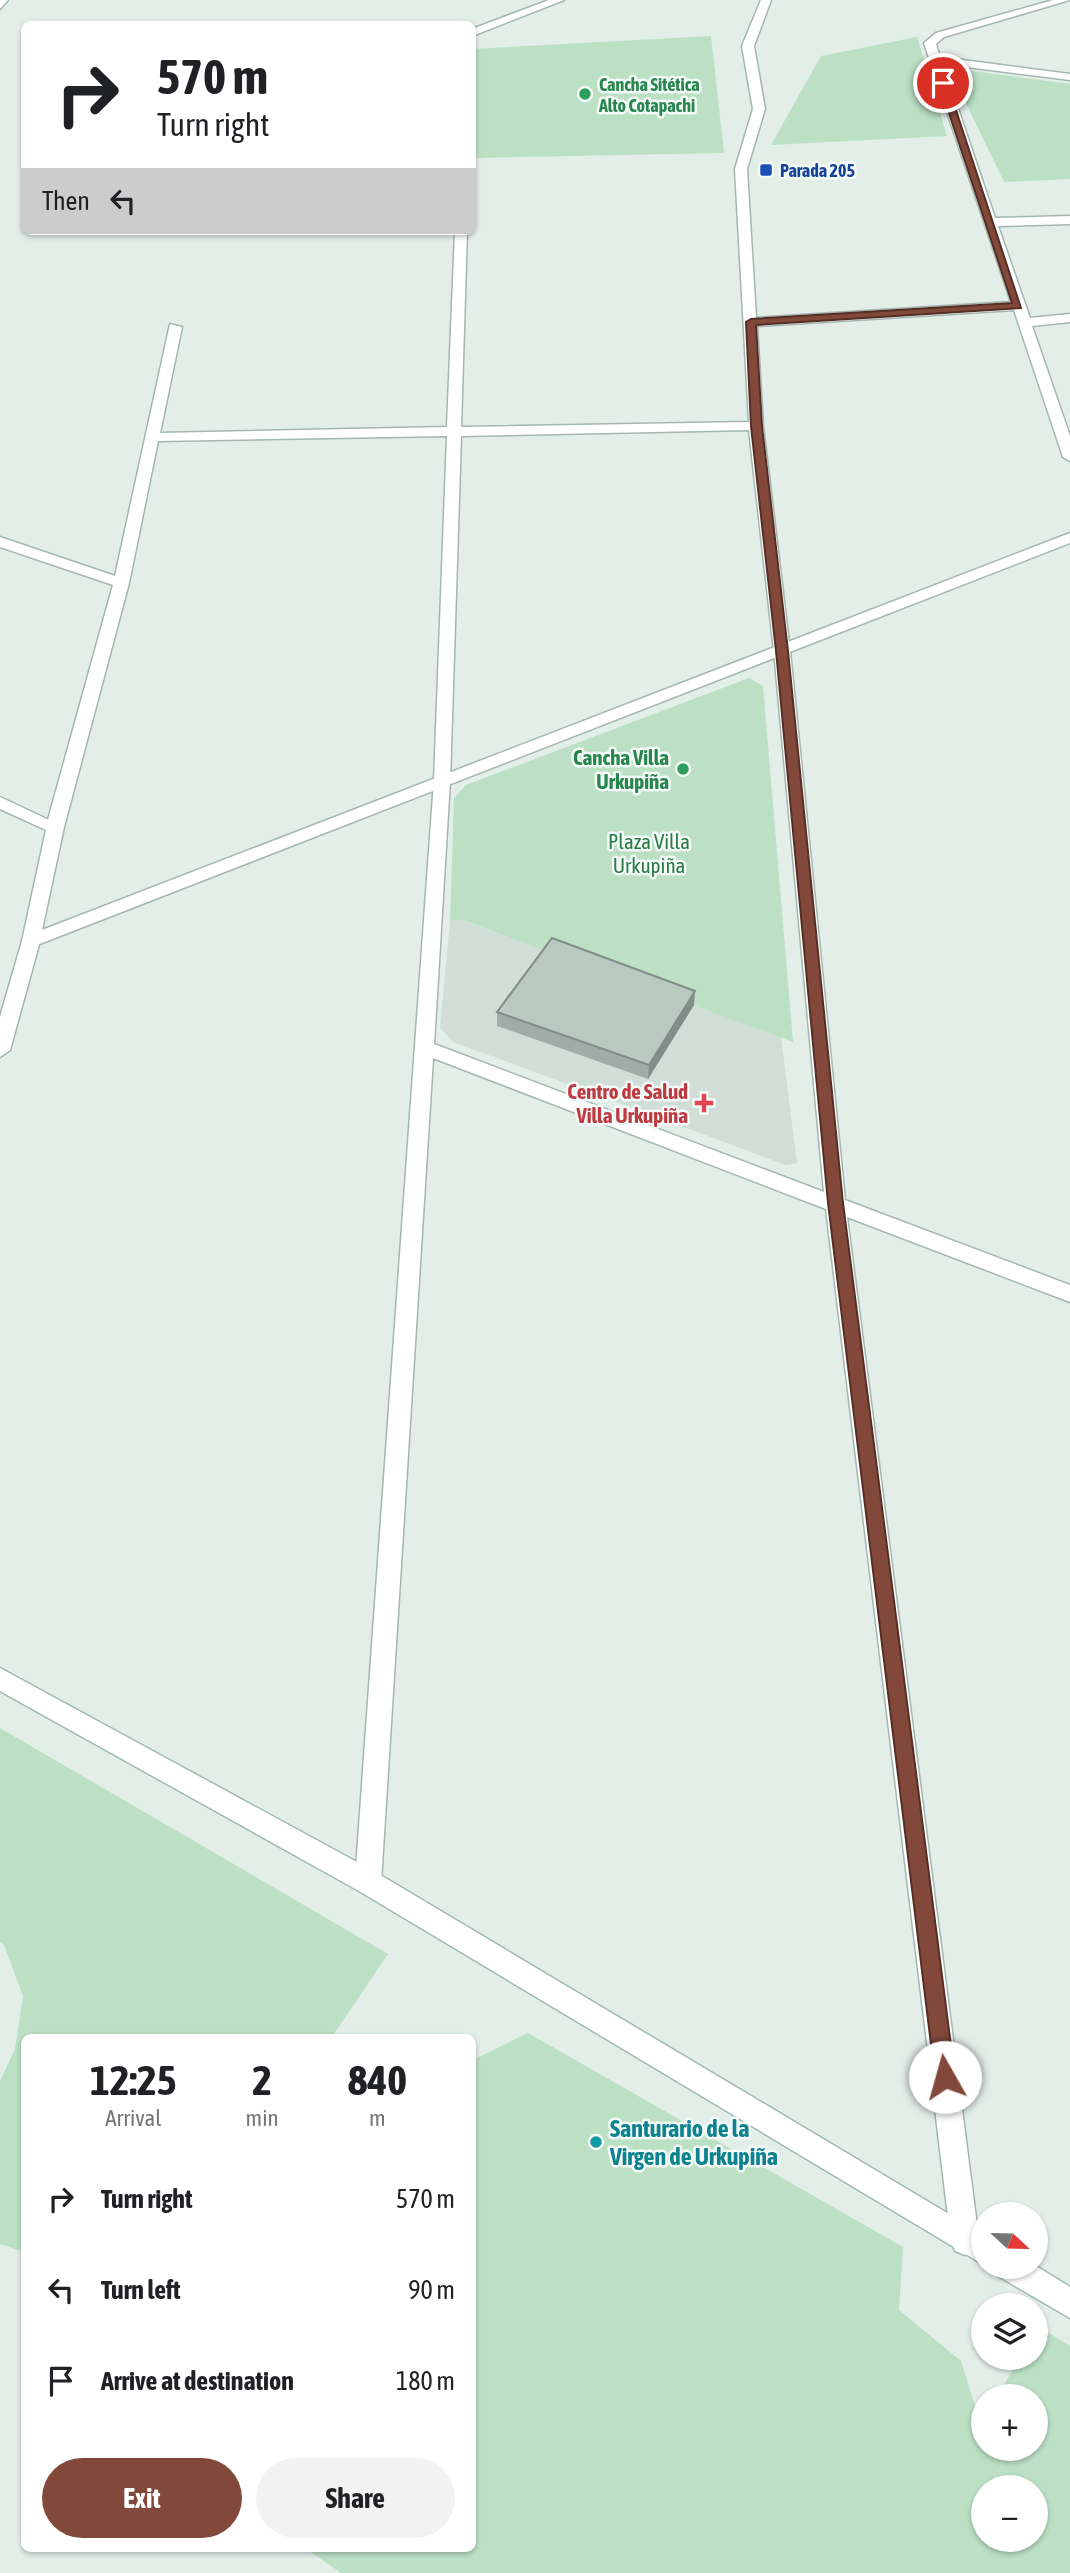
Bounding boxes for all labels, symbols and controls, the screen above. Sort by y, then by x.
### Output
text: 570 m [157,48,268,104]
icon: right [42,49,133,140]
pin [913,53,973,113]
icon: arrive [924,64,962,102]
place label: Cancha Sitética Alto Cotapachi [598,74,700,116]
marker: Cancha Sitética Alto Cotapachi [577,86,593,102]
text: Turn right [157,106,270,143]
place label: Parada 205 [780,160,855,181]
marker: Parada 205 [758,162,774,178]
icon: left [104,182,142,220]
text: Then [42,186,90,216]
place label: Cancha Villa Urkupiña [573,745,669,793]
marker: Cancha Villa Urkupiña [675,761,691,777]
park label: Plaza Villa Urkupiña [608,829,690,877]
place label: Centro de Salud Villa Urkupiña [567,1079,688,1127]
marker: Centro de Salud Villa Urkupiña [694,1093,714,1113]
position arrow [908,2040,982,2114]
text: 12:25 [90,2056,177,2104]
text: 2 [252,2056,272,2104]
text: 840 [348,2056,407,2104]
text: Arrival [105,2105,161,2131]
text: min [246,2105,279,2131]
text: m [369,2105,386,2131]
place label: Santurario de la Virgen de Urkupiña [609,2115,778,2170]
marker: Santurario de la Virgen de Urkupiña [588,2134,604,2150]
icon: right [42,2180,80,2218]
text: Turn right [101,2184,192,2214]
text: 570 m [396,2184,455,2214]
north arrow [971,2202,1048,2278]
map controls [971,2202,1048,2552]
icon: left [42,2271,80,2309]
text: Turn left [101,2275,181,2305]
text: 90 m [408,2275,455,2305]
button: layers [971,2293,1048,2370]
icon: arrive [42,2362,80,2400]
text: Arrive at destination [101,2366,294,2396]
text: 180 m [396,2366,455,2396]
button: + [971,2384,1048,2461]
button: Exit [42,2458,242,2538]
button: Share [256,2458,455,2538]
button: − [971,2475,1048,2552]

